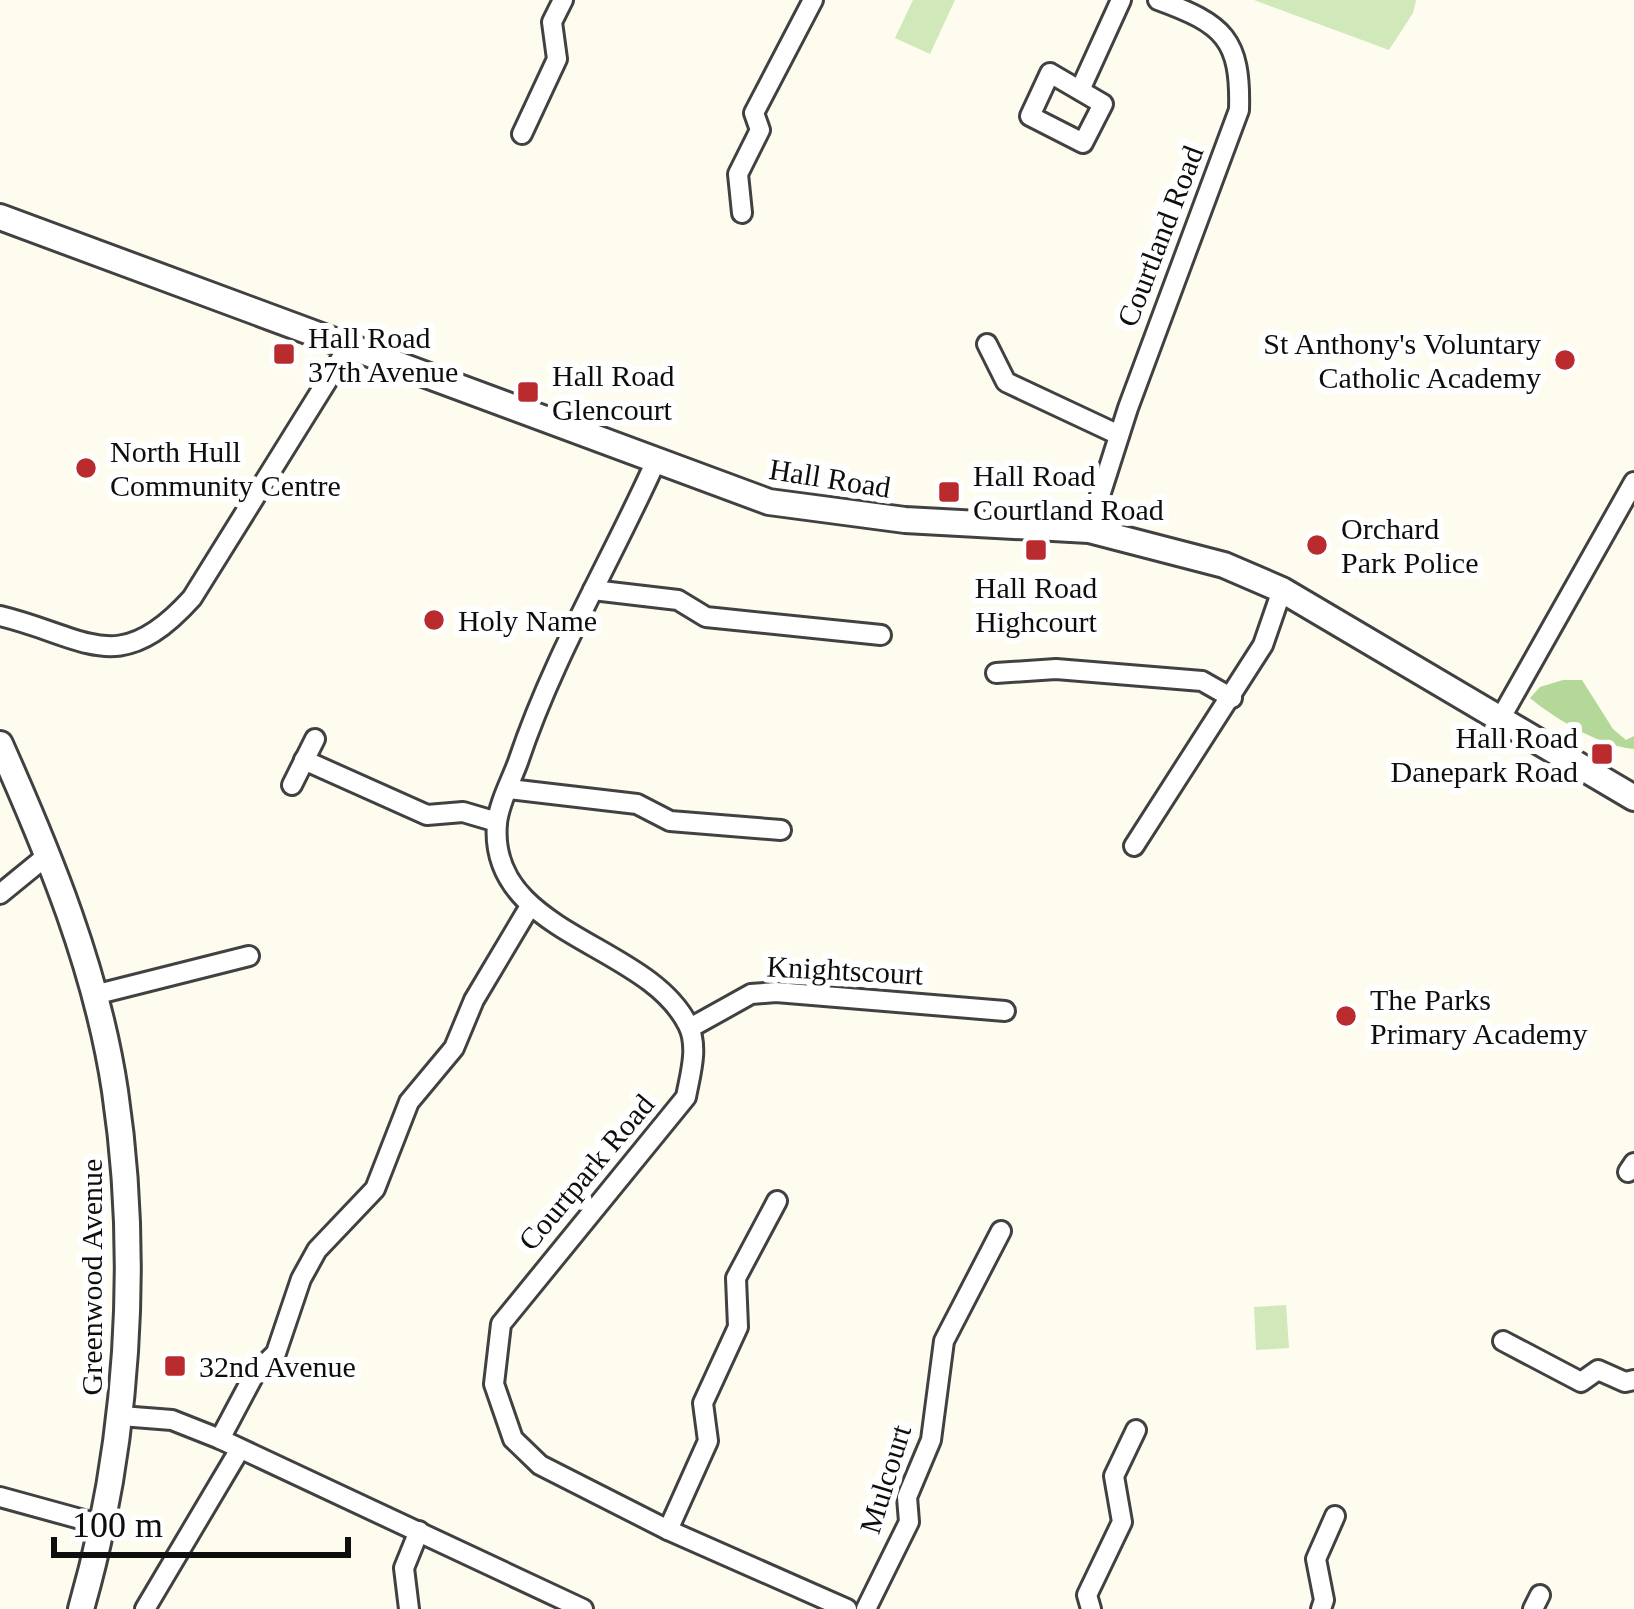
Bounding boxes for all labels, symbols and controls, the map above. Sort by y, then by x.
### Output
street label: Courtland Road [1110,141,1210,331]
place label: Hall Road 37th Avenue [308,321,458,388]
place label: St Anthony's Voluntary Catholic Academy [1263,327,1541,394]
marker: Hall Road 37th Avenue [271,341,297,367]
marker: St Anthony's Voluntary Catholic Academy [1552,347,1578,373]
place label: Hall Road Glencourt [552,359,674,426]
marker: Hall Road Glencourt [515,379,541,405]
place label: North Hull Community Centre [110,435,341,502]
street label: Hall Road [767,452,893,504]
marker: North Hull Community Centre [73,455,99,481]
place label: Hall Road Courtland Road [973,459,1164,526]
marker: Hall Road Courtland Road [936,479,962,505]
place label: Orchard Park Police [1341,512,1478,579]
marker: Orchard Park Police [1304,532,1330,558]
marker: Hall Road Highcourt [1023,537,1049,563]
place label: Hall Road Highcourt [975,571,1097,638]
place label: Holy Name [458,604,597,637]
marker: Holy Name [421,607,447,633]
place label: Hall Road Danepark Road [1391,721,1578,788]
marker: Hall Road Danepark Road [1589,741,1615,767]
street label: Knightscourt [766,949,925,991]
place label: The Parks Primary Academy [1370,983,1587,1050]
marker: The Parks Primary Academy [1333,1003,1359,1029]
street label: Courtpark Road [512,1088,660,1256]
street label: Greenwood Avenue [75,1159,108,1395]
place label: 32nd Avenue [199,1350,356,1383]
marker: 32nd Avenue [162,1353,188,1379]
street label: Mulcourt [853,1420,917,1537]
scale bar [54,1483,348,1557]
text: 100 m [72,1505,163,1545]

